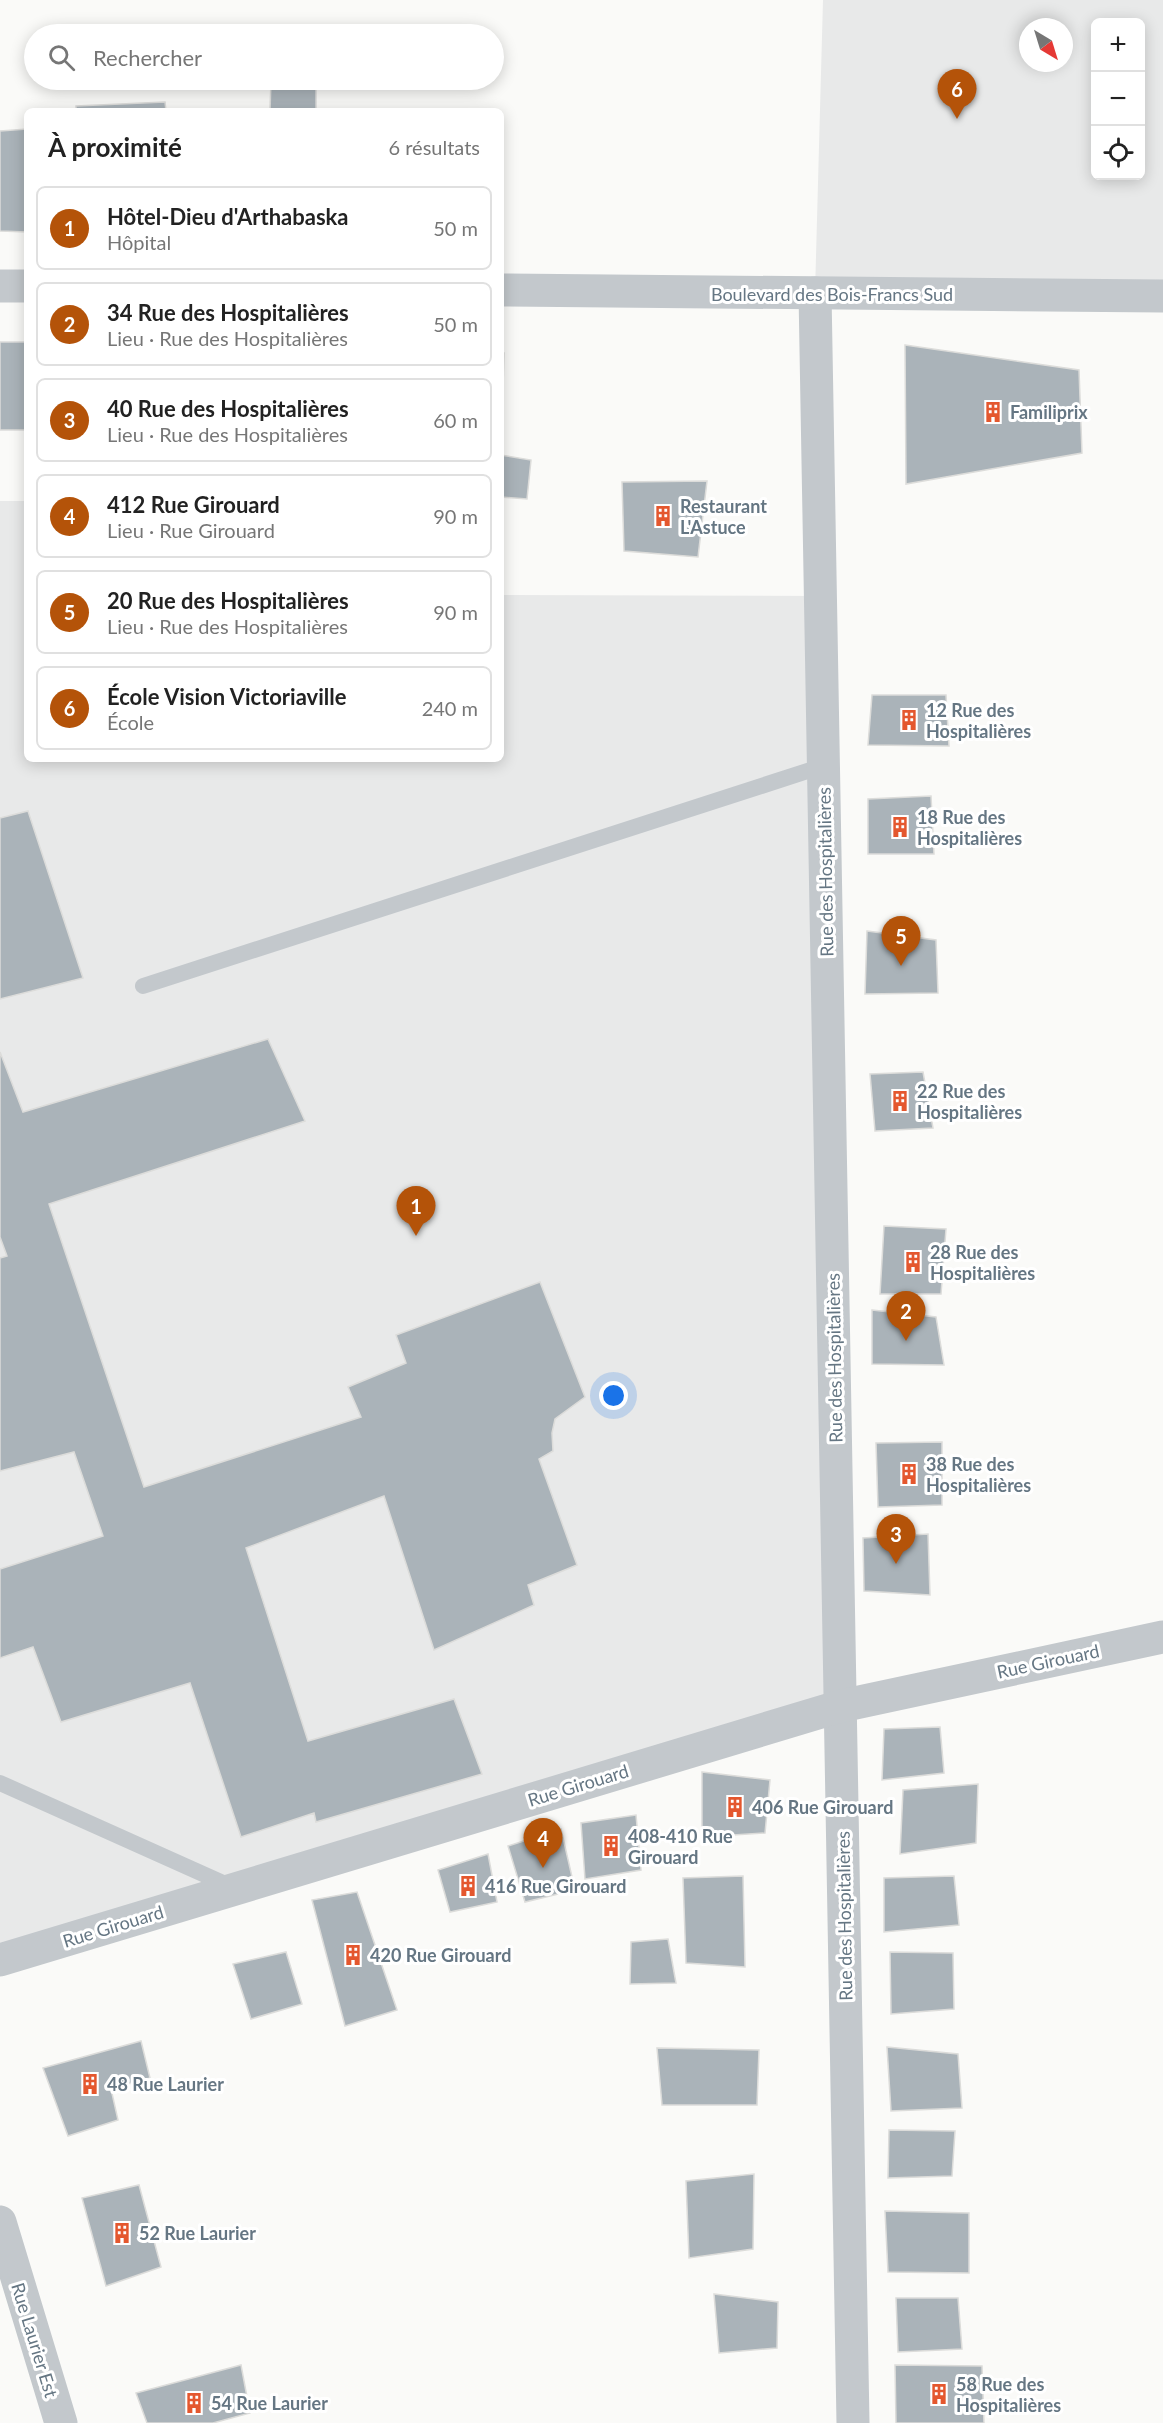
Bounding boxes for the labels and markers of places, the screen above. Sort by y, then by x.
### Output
pin: 6 [938,70,976,119]
building icon: Familiprix [981,400,1005,424]
place label: Familiprix [1010,401,1088,423]
place label: Restaurant L'Astuce [680,495,767,538]
building icon: Restaurant L'Astuce [651,504,675,528]
place label: 12 Rue des Hospitalières [926,699,1031,742]
building icon: 12 Rue des Hospitalières [897,708,921,732]
place label: 18 Rue des Hospitalières [917,806,1022,849]
building icon: 18 Rue des Hospitalières [888,815,912,839]
pin: 5 [882,916,920,966]
place label: 22 Rue des Hospitalières [917,1080,1022,1123]
building icon: 22 Rue des Hospitalières [888,1089,912,1113]
pin: 1 [396,1186,436,1236]
place label: 28 Rue des Hospitalières [930,1241,1035,1284]
building icon: 28 Rue des Hospitalières [901,1250,925,1274]
pin: 2 [886,1292,926,1341]
place label: 38 Rue des Hospitalières [926,1453,1031,1496]
building icon: 38 Rue des Hospitalières [897,1462,921,1486]
pin: 3 [876,1514,916,1564]
building icon: 406 Rue Girouard [723,1795,747,1819]
place label: 406 Rue Girouard [752,1796,893,1818]
pin: 4 [524,1818,562,1868]
place label: 408-410 Rue Girouard [628,1825,733,1868]
building icon: 408-410 Rue Girouard [599,1834,623,1858]
building icon: 416 Rue Girouard [456,1874,480,1898]
place label: 416 Rue Girouard [485,1875,626,1897]
building icon: 420 Rue Girouard [341,1943,365,1967]
place label: 420 Rue Girouard [370,1944,511,1966]
building icon: 48 Rue Laurier [78,2072,102,2096]
place label: 48 Rue Laurier [107,2073,224,2095]
building icon: 52 Rue Laurier [110,2221,134,2245]
place label: 52 Rue Laurier [139,2222,256,2244]
place label: 58 Rue des Hospitalières [956,2373,1061,2416]
building icon: 58 Rue des Hospitalières [927,2382,951,2406]
building icon: 54 Rue Laurier [182,2391,206,2415]
place label: 54 Rue Laurier [211,2392,328,2414]

